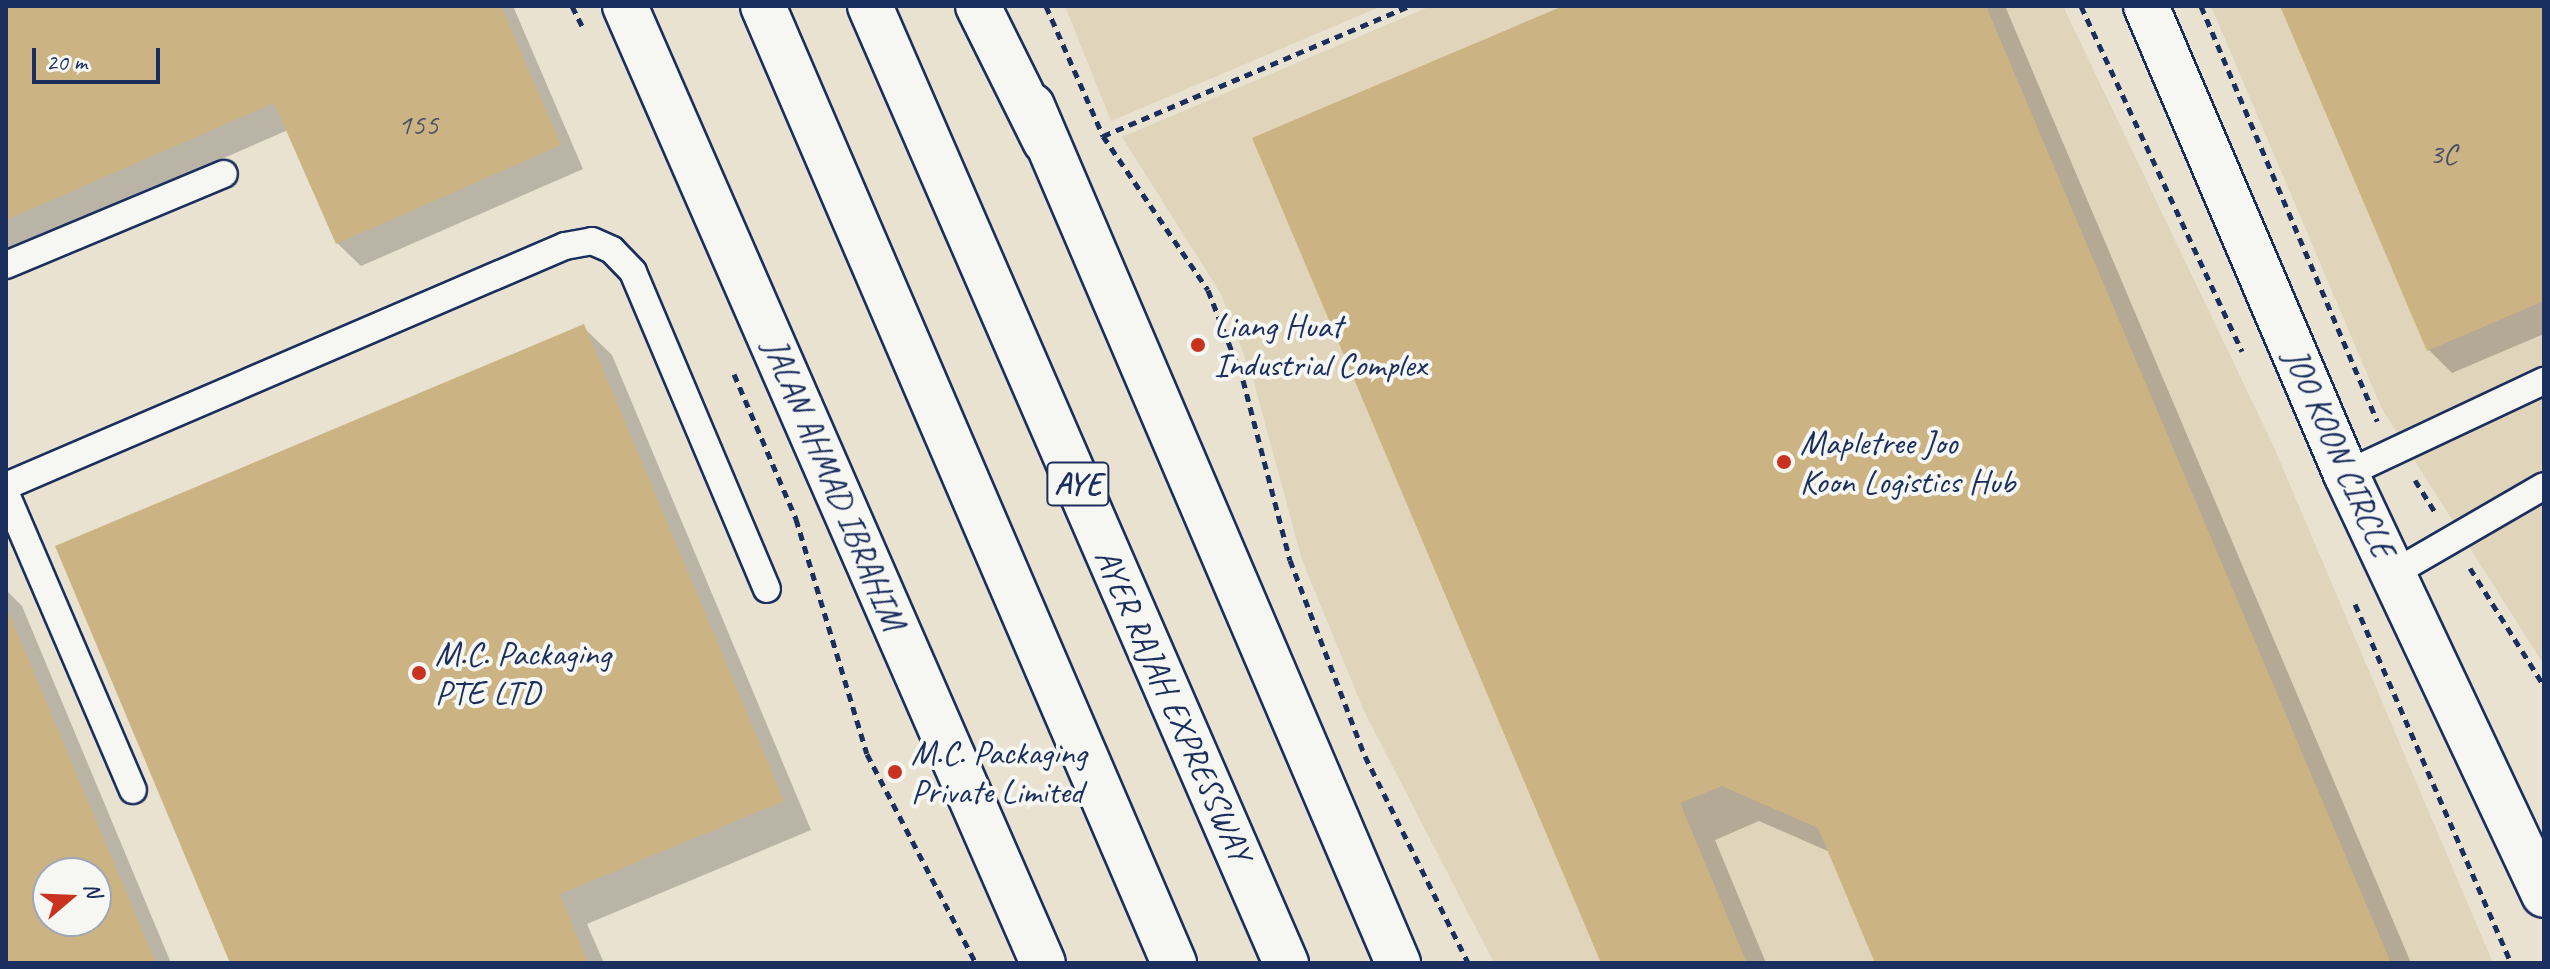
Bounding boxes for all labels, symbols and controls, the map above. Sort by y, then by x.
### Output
scale bar [36,32,164,82]
text: 20 m [46,47,87,77]
house number: 155 [398,106,438,142]
house number: 3C [2429,135,2457,171]
place label: Liang Huat Industrial Complex [1214,305,1426,384]
street label: JALAN AHMAD IBRAHIM [755,332,915,636]
marker: Liang Huat Industrial Complex [1189,336,1207,354]
street label: JOO KOON CIRCLE [2276,342,2404,564]
place label: Mapletree Joo Koon Logistics Hub [1800,422,2015,502]
marker: Mapletree Joo Koon Logistics Hub [1775,453,1793,471]
road number: AYE [1046,456,1110,512]
street label: AYER RAJAH EXPRESSWAY [1088,545,1260,865]
place label: M.C. Packaging PTE LTD [435,633,610,712]
marker: M.C. Packaging PTE LTD [410,664,428,682]
place label: M.C. Packaging Private Limited [911,732,1086,812]
marker: M.C. Packaging Private Limited [886,763,904,781]
north arrow [32,857,112,937]
text: N [77,879,108,901]

